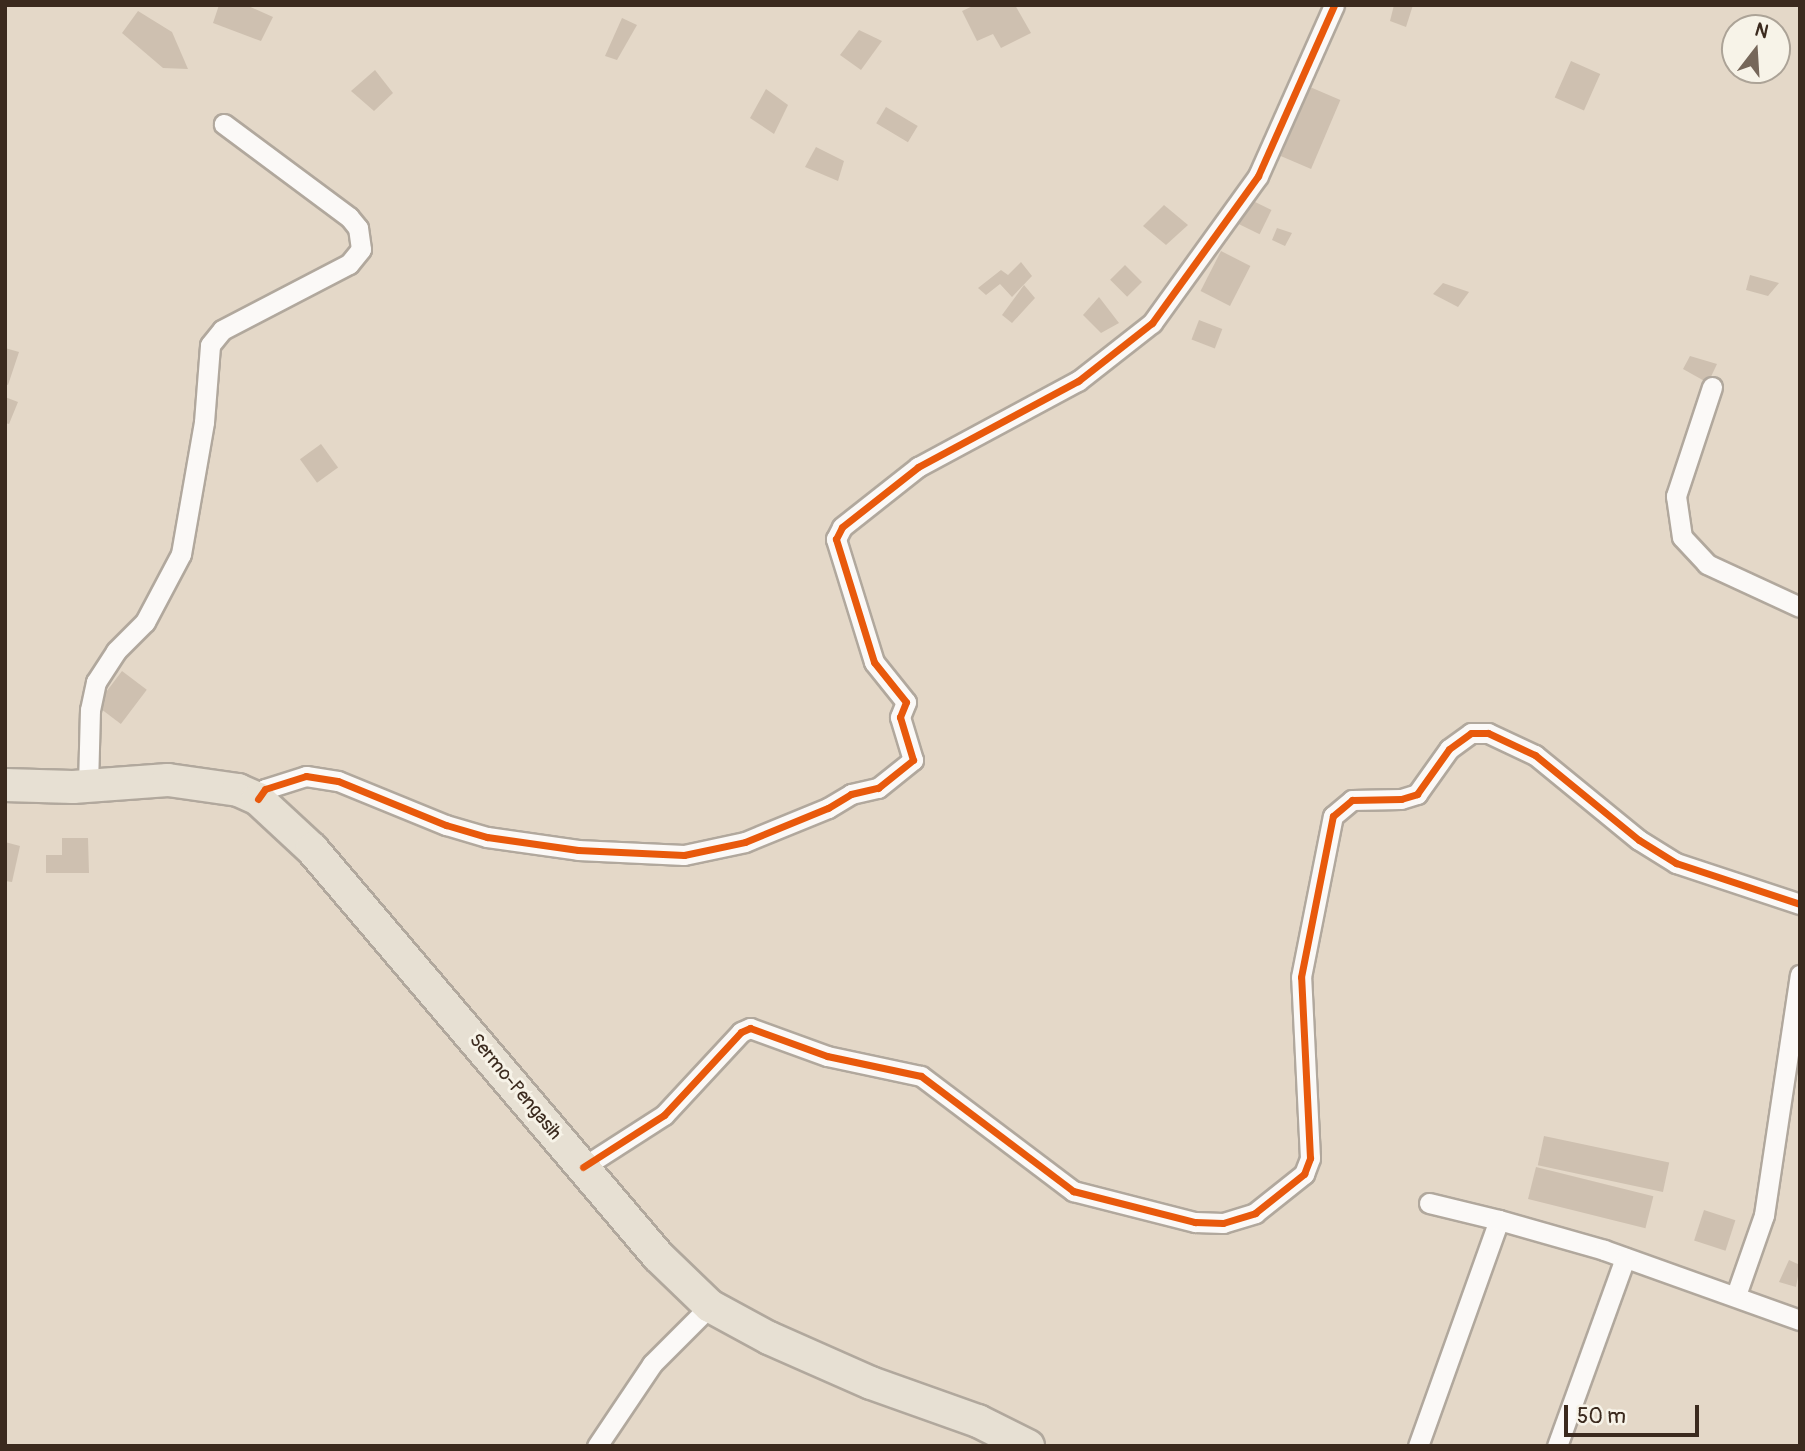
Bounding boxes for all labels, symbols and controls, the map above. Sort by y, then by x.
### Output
north arrow [1721,14,1791,84]
text: N [1752,17,1771,44]
street label: Sermo-Pengasih [464,1029,566,1145]
scale bar [1567,1392,1702,1436]
text: 50 m [1577,1403,1626,1430]

